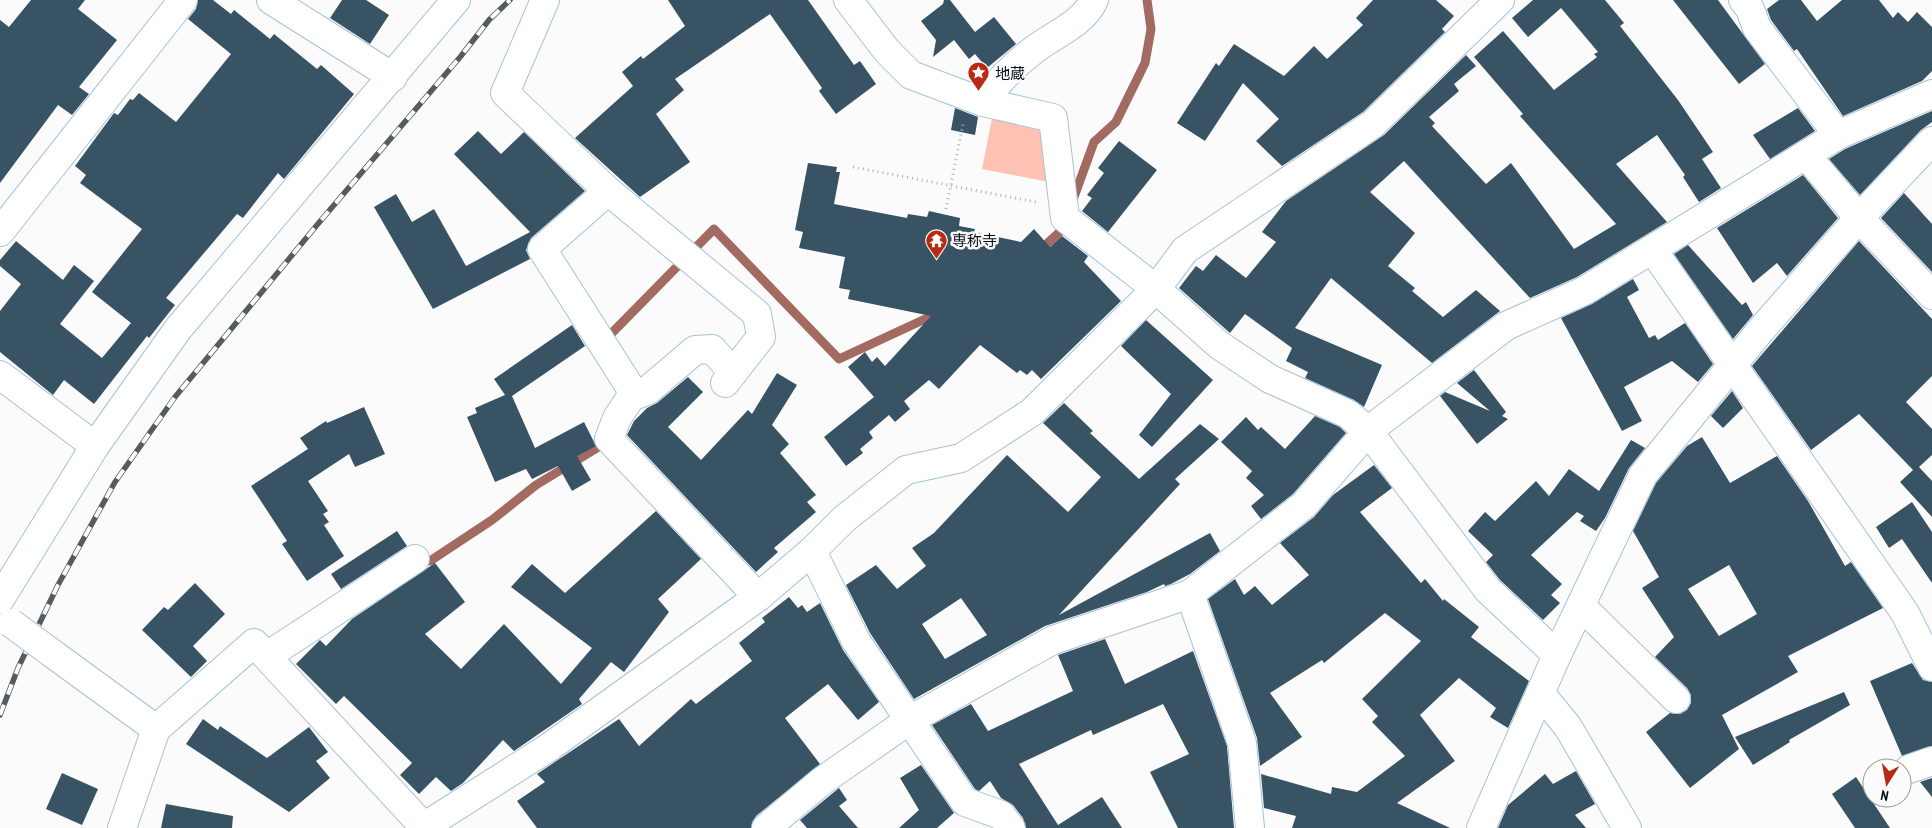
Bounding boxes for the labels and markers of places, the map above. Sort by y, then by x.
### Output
place icon: 地蔵 [967,61,991,92]
place label: 地蔵 [995,64,1025,83]
temple icon: 専称寺 [924,228,948,259]
place label: 専称寺 [952,231,997,250]

